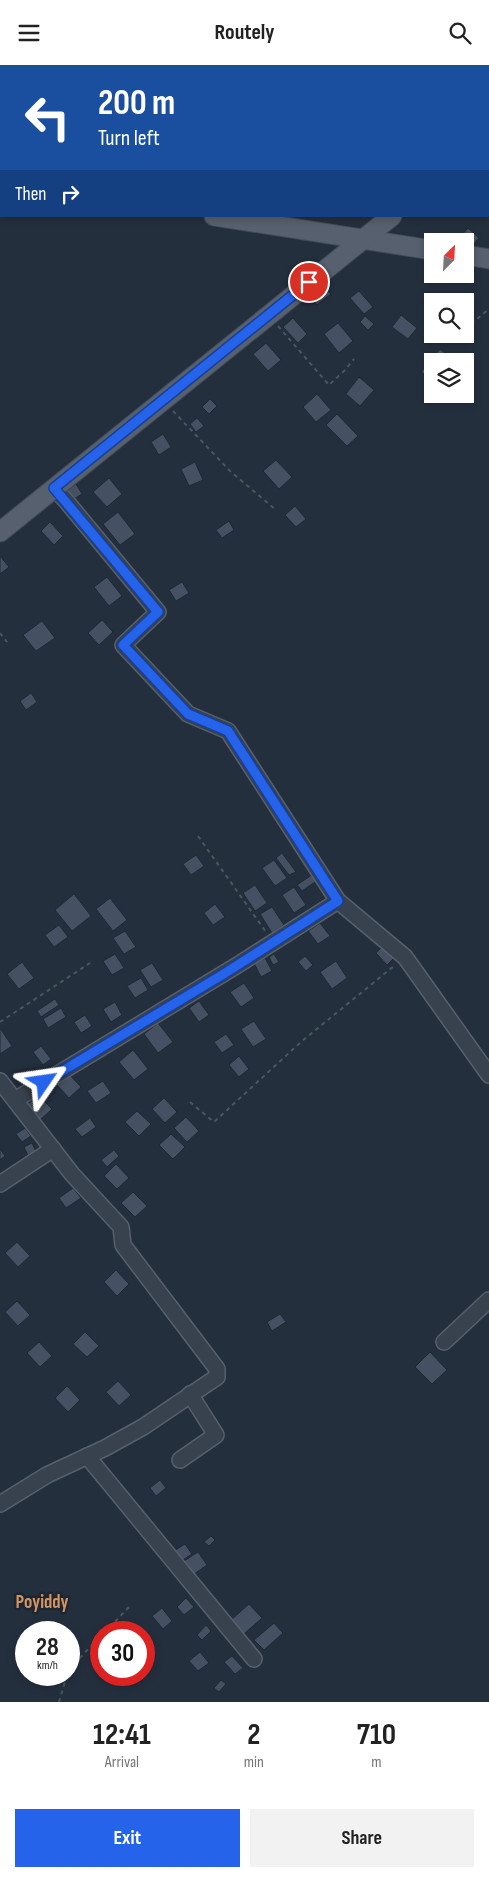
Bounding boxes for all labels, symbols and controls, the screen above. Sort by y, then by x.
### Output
icon: menu [15,19,43,47]
text: Routely [215,19,274,46]
icon: search [446,19,474,47]
text: 200 m [98,82,175,125]
icon: left [15,85,80,150]
text: Turn left [98,125,160,152]
icon: right [56,180,84,208]
text: Then [15,183,46,206]
north arrow [424,233,474,283]
map controls [424,233,474,403]
pin [288,261,330,303]
icon: arrive [295,268,323,296]
button: search [424,293,474,343]
button: layers [424,353,474,403]
position arrow [17,1055,69,1107]
district label: Poyiddy [16,1591,69,1614]
speed limit sign: 30 [90,1621,155,1686]
text: 28 [36,1632,59,1663]
text: km/h [37,1658,58,1673]
text: 12:41 [93,1717,151,1753]
text: 2 [247,1717,260,1753]
text: 710 [357,1717,396,1753]
text: Arrival [105,1753,139,1772]
text: min [244,1753,264,1772]
text: m [371,1753,382,1772]
button: Exit [15,1809,240,1867]
button: Share [250,1809,474,1867]

